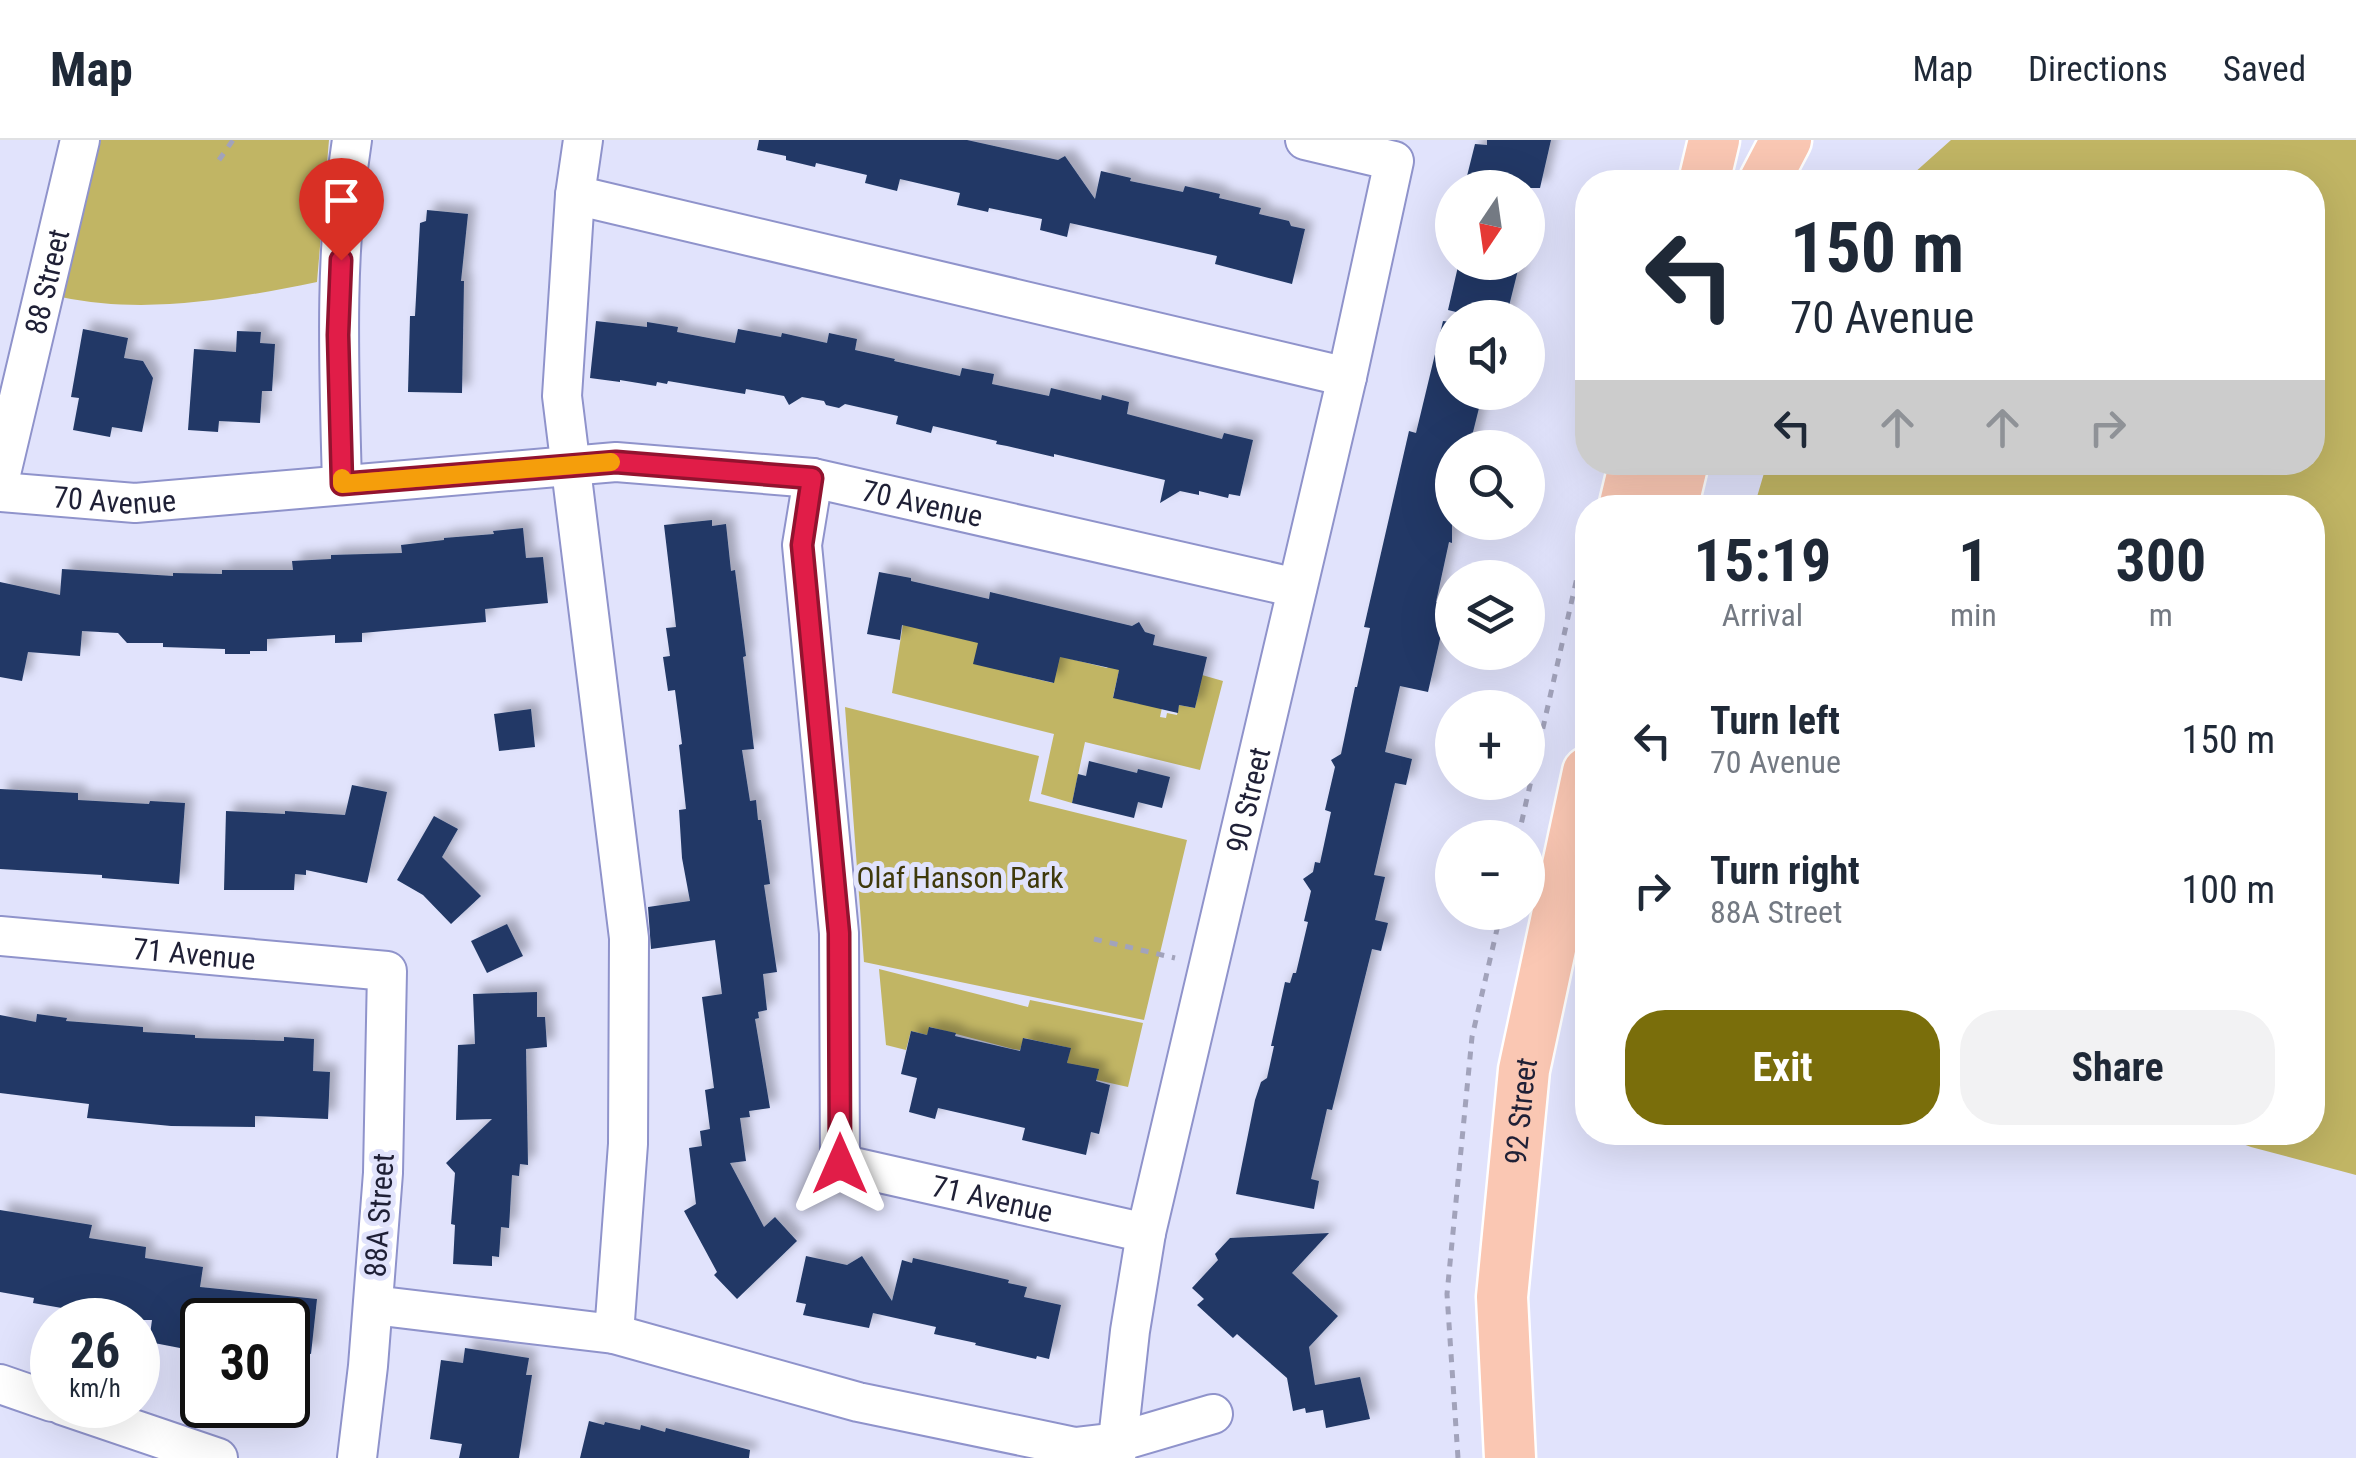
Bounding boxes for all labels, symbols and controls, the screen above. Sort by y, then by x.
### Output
text: Map [50,41,133,98]
text: Map [1913,49,1973,90]
text: Directions [2028,49,2168,90]
text: Saved [2223,49,2306,90]
pin [299,158,384,261]
north arrow [1435,170,1545,280]
map controls [1435,170,1545,930]
icon: arrive [314,173,369,228]
text: 150 m [1790,207,1964,289]
icon: left [1625,210,1755,340]
street label: 88 Street [17,225,76,337]
text: 70 Avenue [1790,291,1974,344]
button: sound [1435,300,1545,410]
icon: left [1765,400,1820,455]
icon: ahead [1870,400,1925,455]
icon: ahead [1975,400,2030,455]
icon: right [2080,400,2135,455]
button: search [1435,430,1545,540]
street label: 70 Avenue [859,472,986,534]
street label: 70 Avenue [52,479,177,521]
text: 15:19 [1694,525,1831,596]
text: 1 [1958,525,1989,596]
text: 300 [2115,525,2206,596]
button: layers [1435,560,1545,670]
text: Arrival [1722,596,1803,634]
text: min [1950,596,1997,634]
text: m [2149,596,2173,634]
button: + [1435,690,1545,800]
text: Turn left [1710,699,1840,743]
icon: left [1625,713,1680,768]
text: 150 m [2181,718,2275,762]
text: 70 Avenue [1710,743,1841,781]
street label: 90 Street [1218,744,1277,856]
button: − [1435,820,1545,930]
text: Turn right [1710,849,1860,893]
park label: Olaf Hanson Park [857,860,1064,895]
icon: right [1625,863,1680,918]
text: 100 m [2181,868,2275,912]
text: 88A Street [1710,893,1842,931]
street label: 71 Avenue [131,931,257,977]
button: Exit [1625,1010,1940,1125]
button: Share [1960,1010,2275,1125]
street label: 92 Street [1497,1054,1544,1166]
position arrow [788,1112,892,1216]
street label: 88A Street [357,1152,401,1278]
street label: 71 Avenue [929,1168,1056,1229]
speed limit sign: 30 [180,1298,310,1428]
text: 26 [70,1322,120,1380]
text: km/h [69,1374,121,1403]

